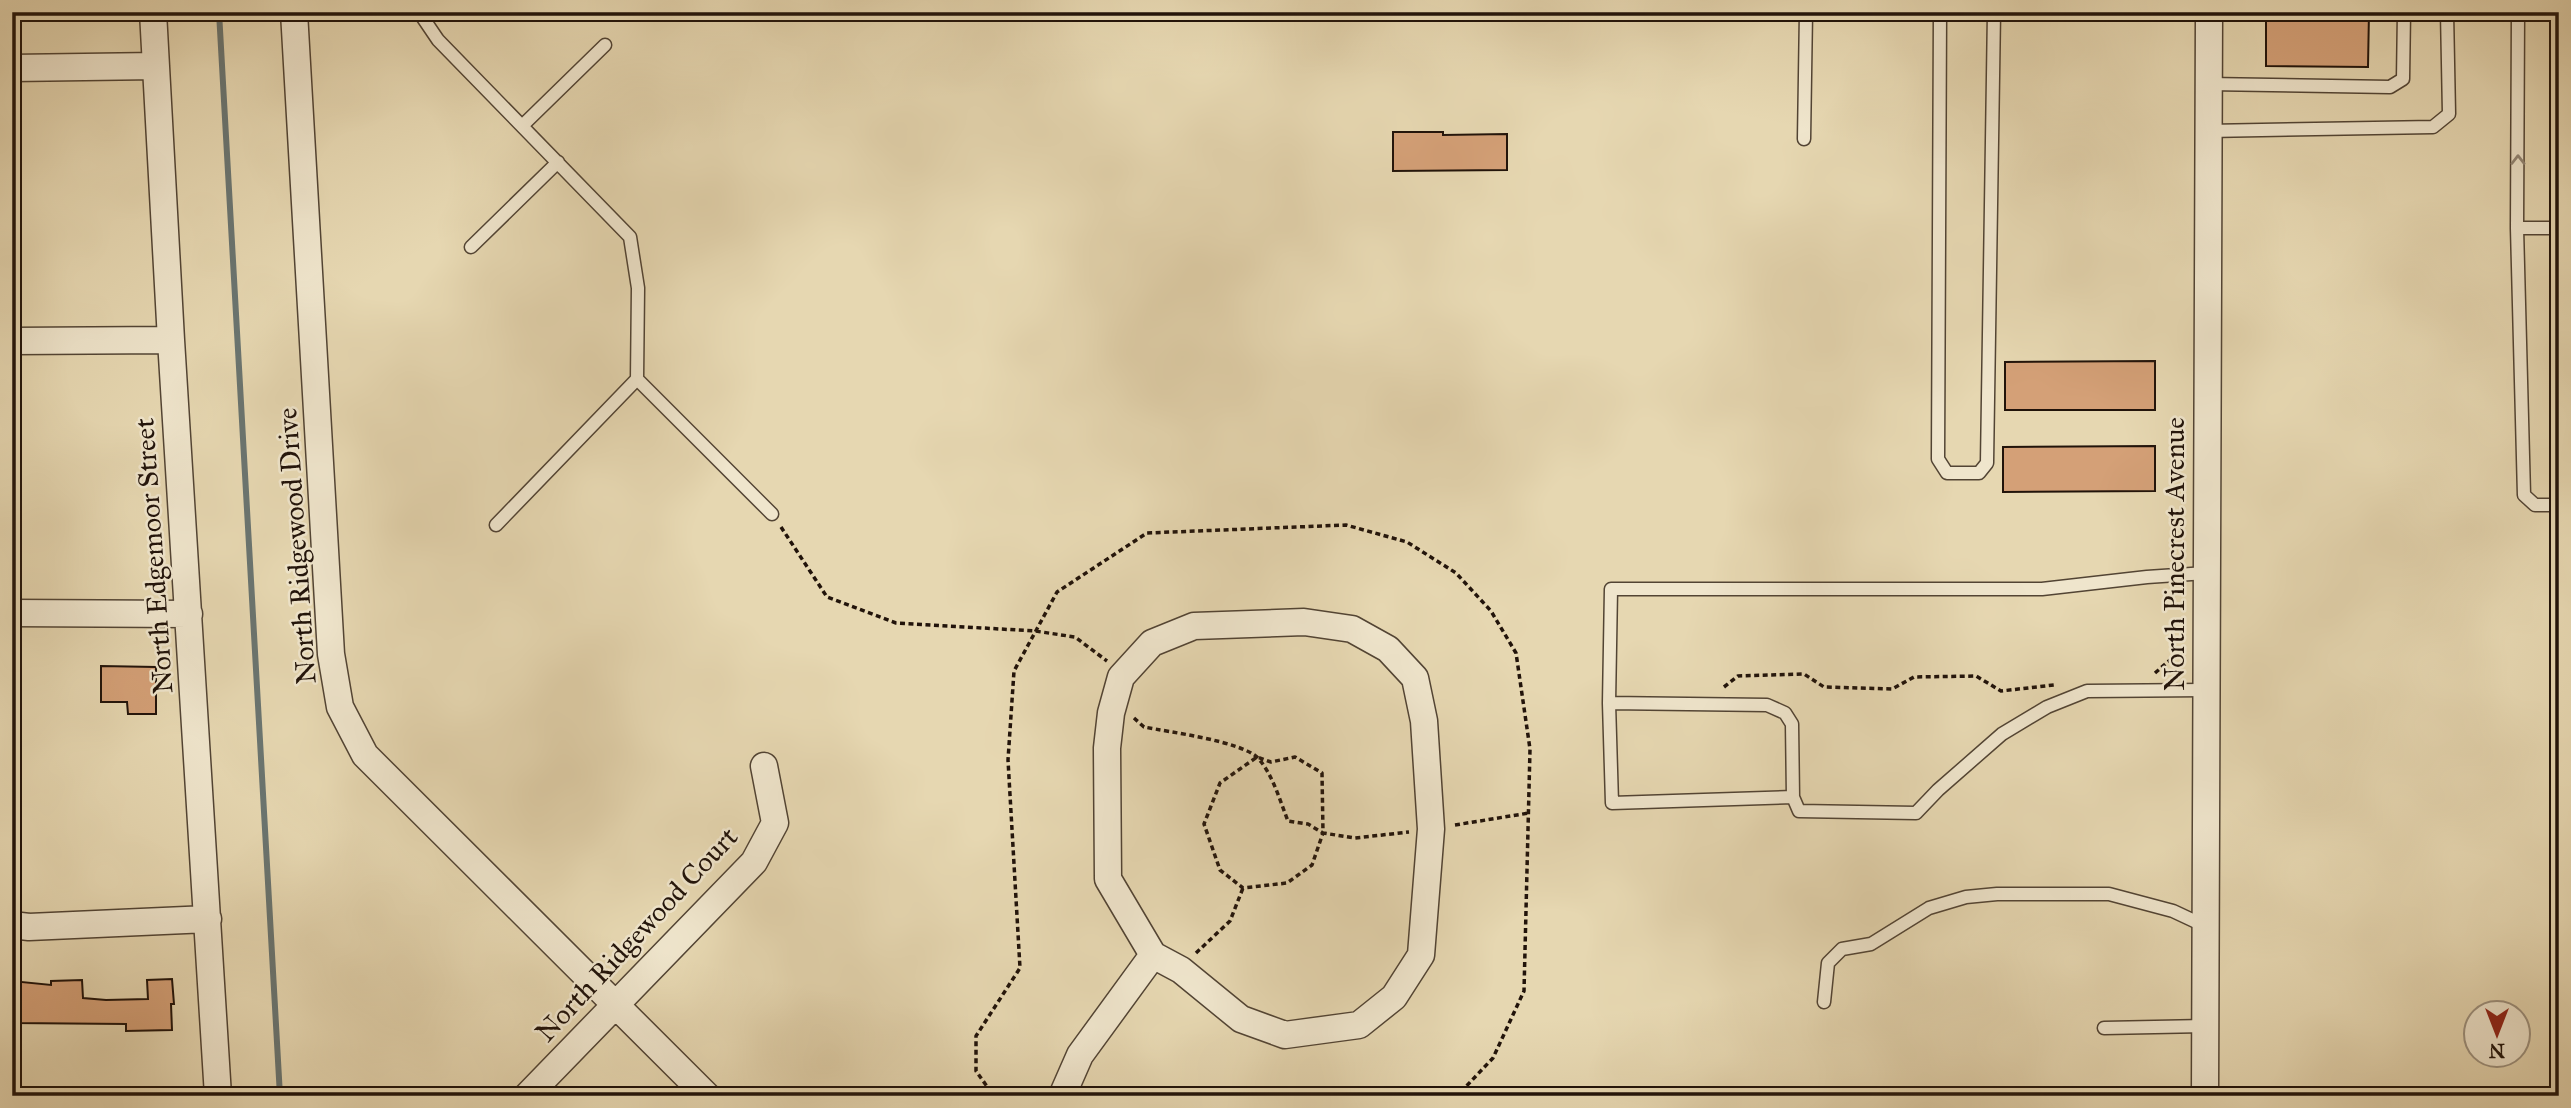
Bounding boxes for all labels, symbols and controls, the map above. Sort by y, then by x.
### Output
one-way arrow [2510,154,2526,165]
street label: North Ridgewood Drive [269,406,324,685]
street label: North Edgemoor Street [126,417,181,695]
street label: North Pinecrest Avenue [2157,417,2192,691]
street label: North Ridgewood Court [528,820,745,1049]
north arrow [2462,1000,2532,1070]
text: N [2489,1039,2505,1062]

